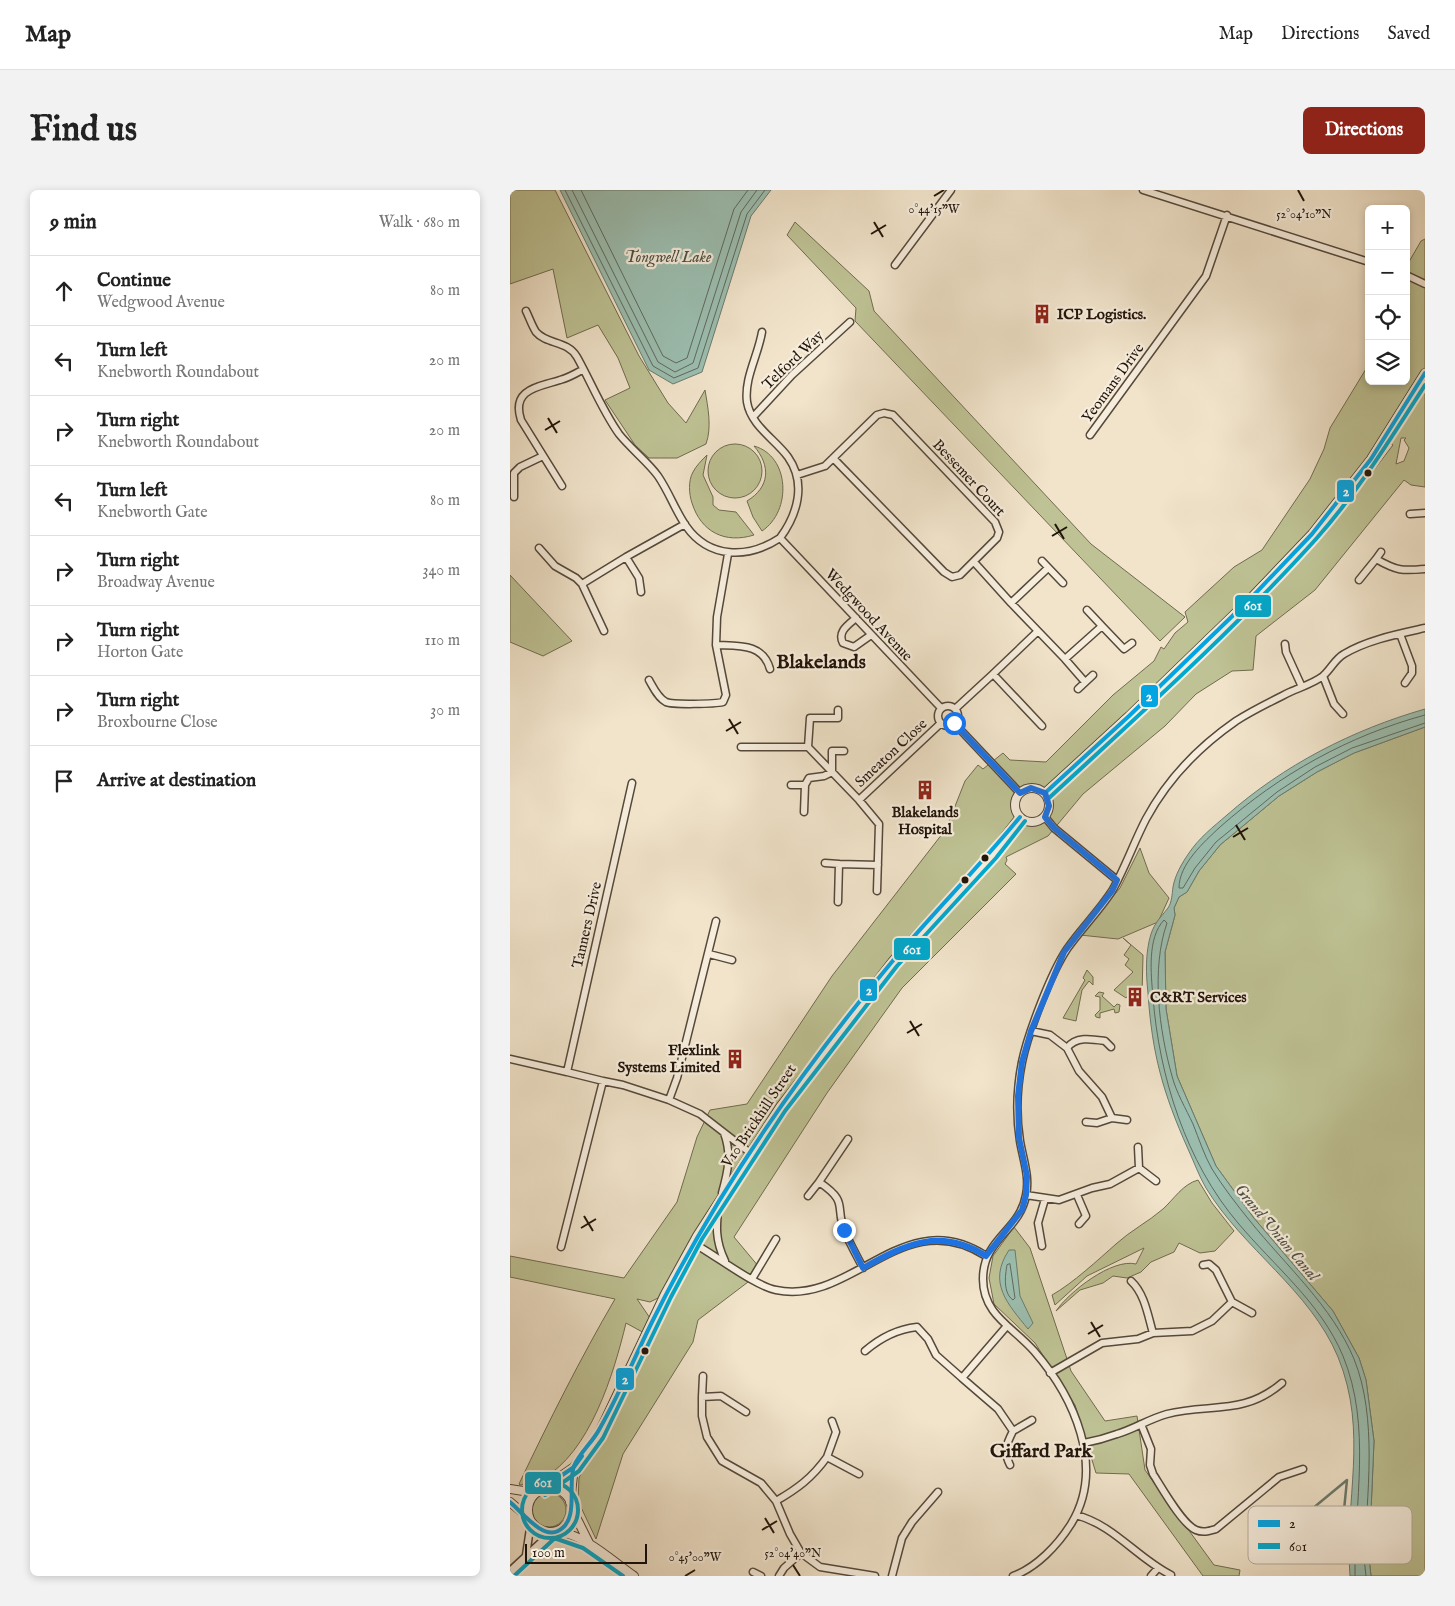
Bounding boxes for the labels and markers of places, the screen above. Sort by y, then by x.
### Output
building icon: ICP Logistics. [1031,303,1053,325]
place label: ICP Logistics. [1057,305,1146,324]
unlabelled marker [1363,468,1373,478]
building icon: Blakelands Hospital [914,779,936,801]
place label: Blakelands Hospital [891,803,959,839]
unlabelled marker [980,853,990,863]
unlabelled marker [960,875,970,885]
building icon: C&RT Services [1124,986,1146,1008]
place label: C&RT Services [1150,988,1247,1007]
place label: Flexlink Systems Limited [617,1041,721,1077]
building icon: Flexlink Systems Limited [724,1048,746,1070]
unlabelled marker [640,1346,650,1356]

